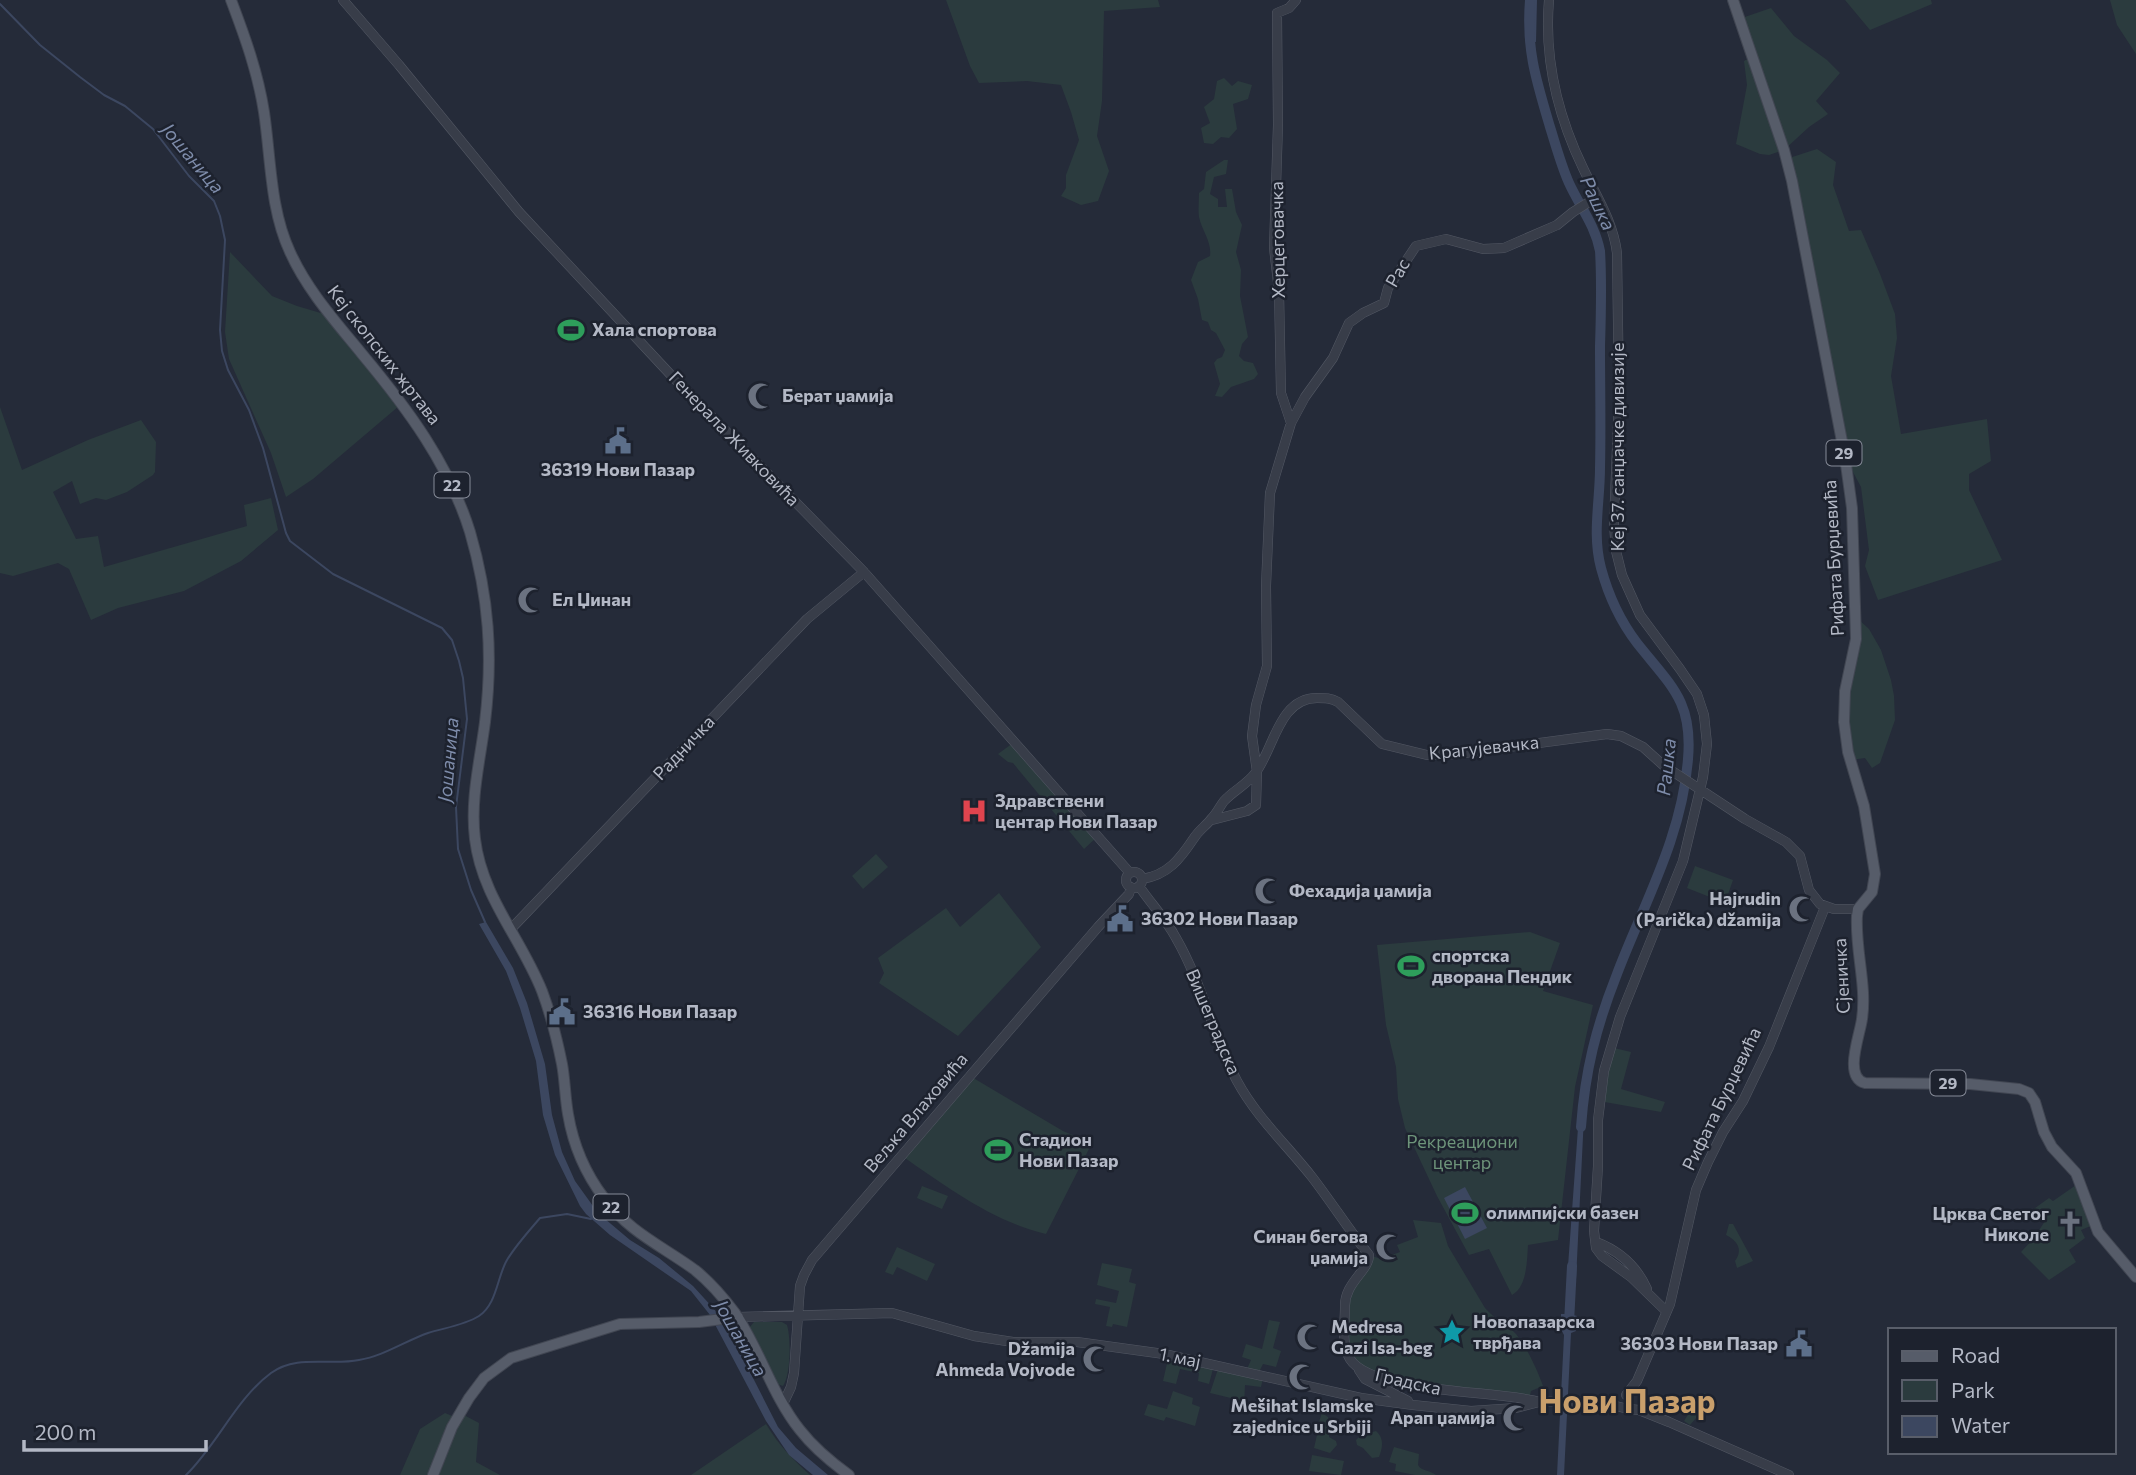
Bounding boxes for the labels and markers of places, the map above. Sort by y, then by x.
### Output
sports icon: Хала спортова [556,315,586,345]
place label: Хала спортова [592,318,717,340]
mosque icon: Берат џамија [746,381,776,411]
place label: Берат џамија [782,384,893,406]
public building icon: 36319 Нови Пазар [603,426,633,456]
place label: 36319 Нови Пазар [541,458,695,480]
mosque icon: Ел Џинан [516,585,546,615]
place label: Ел Џинан [552,588,631,610]
place label: Здравствени центар Нови Пазар [995,789,1158,832]
hospital icon: Здравствени центар Нови Пазар [959,796,989,826]
mosque icon: Фехадија џамија [1253,876,1283,906]
place label: Фехадија џамија [1289,879,1432,901]
place label: Hajrudin (Parička) džamija [1636,887,1781,930]
mosque icon: Hajrudin (Parička) džamija [1787,894,1817,924]
public building icon: 36302 Нови Пазар [1105,904,1135,934]
place label: 36302 Нови Пазар [1141,907,1298,929]
place label: спортска дворана Пендик [1432,944,1573,987]
sports icon: спортска дворана Пендик [1396,951,1426,981]
public building icon: 36316 Нови Пазар [547,997,577,1027]
place label: 36316 Нови Пазар [583,1000,737,1022]
place label: Стадион Нови Пазар [1019,1128,1119,1171]
sports icon: Стадион Нови Пазар [983,1135,1013,1165]
sports icon: олимпијски базен [1450,1198,1480,1228]
place label: олимпијски базен [1486,1201,1639,1223]
place label: Црква Светог Николе [1933,1202,2049,1245]
church icon: Црква Светог Николе [2055,1209,2085,1239]
place label: Синан бегова џамија [1253,1225,1368,1268]
mosque icon: Синан бегова џамија [1374,1232,1404,1262]
place label: Новопазарска тврђава [1473,1310,1595,1353]
place label: Medresa Gazi Isa-beg [1331,1315,1433,1358]
place icon: Новопазарска тврђава [1437,1317,1467,1347]
mosque icon: Medresa Gazi Isa-beg [1295,1322,1325,1352]
public building icon: 36303 Нови Пазар [1784,1329,1814,1359]
place label: 36303 Нови Пазар [1621,1332,1778,1354]
place label: Džamija Ahmeda Vojvode [936,1337,1075,1380]
mosque icon: Džamija Ahmeda Vojvode [1081,1344,1111,1374]
mosque icon: Mešihat Islamske zajednice u Srbiji [1287,1362,1317,1392]
place label: Mešihat Islamske zajednice u Srbiji [1231,1394,1373,1437]
mosque icon: Арап џамија [1501,1403,1531,1433]
place label: Арап џамија [1390,1406,1495,1428]

